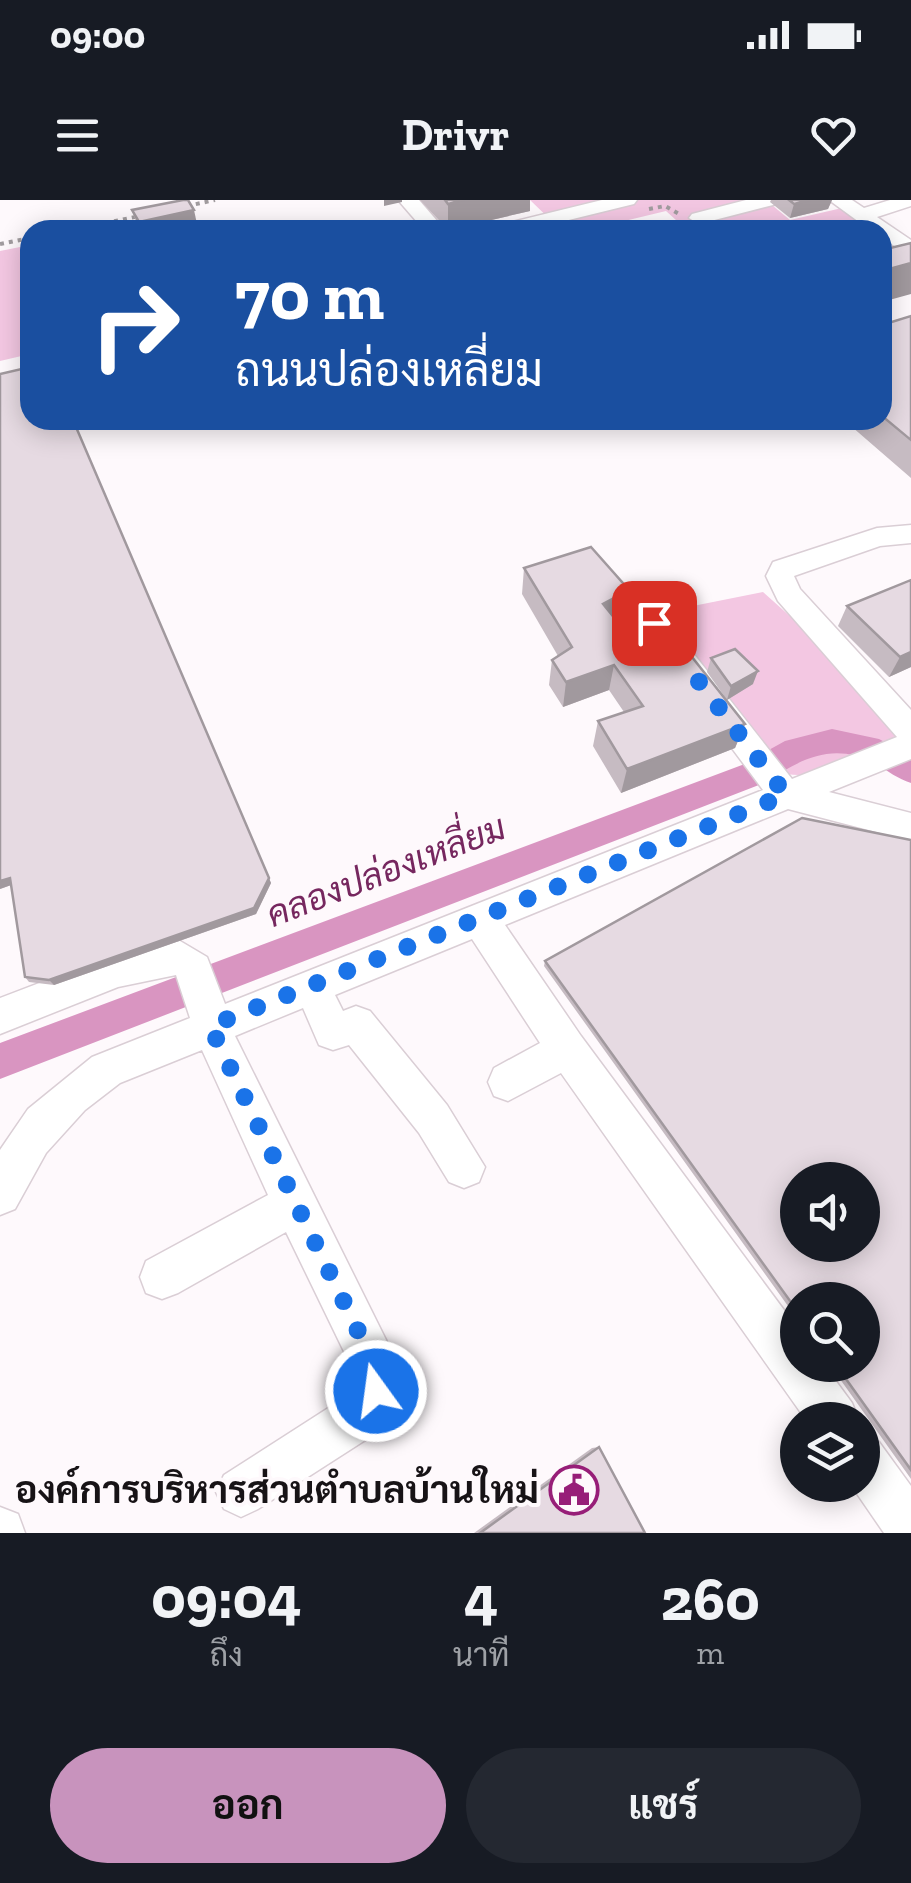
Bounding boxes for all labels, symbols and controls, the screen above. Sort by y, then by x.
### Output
text: 09:00 [50,12,145,58]
icon: menu [50,108,105,163]
text: Drivr [402,108,509,162]
icon: heart [806,108,861,163]
text: 70 m [235,253,384,337]
icon: right [70,260,200,390]
text: ถนนปล่องเหลี่ยม [235,344,543,398]
pin [612,581,697,666]
icon: arrive [627,596,682,651]
water label: คลองปล่องเหลี่ยม [257,797,511,936]
map controls [780,1162,880,1502]
button: sound [780,1162,880,1262]
button: search [780,1282,880,1382]
position arrow [324,1339,428,1443]
button: layers [780,1402,880,1502]
public building icon: องค์การบริหารส่วนตำบลบ้านใหม่ [548,1464,600,1516]
place label: องค์การบริหารส่วนตำบลบ้านใหม่ [15,1465,539,1513]
text: 09:04 [151,1561,302,1633]
text: 4 [464,1561,498,1633]
text: 260 [661,1563,760,1635]
text: m [696,1634,724,1672]
text: ถึง [210,1636,243,1674]
text: นาที [453,1636,510,1674]
button: ออก [50,1748,446,1863]
button: แชร์ [466,1748,861,1863]

